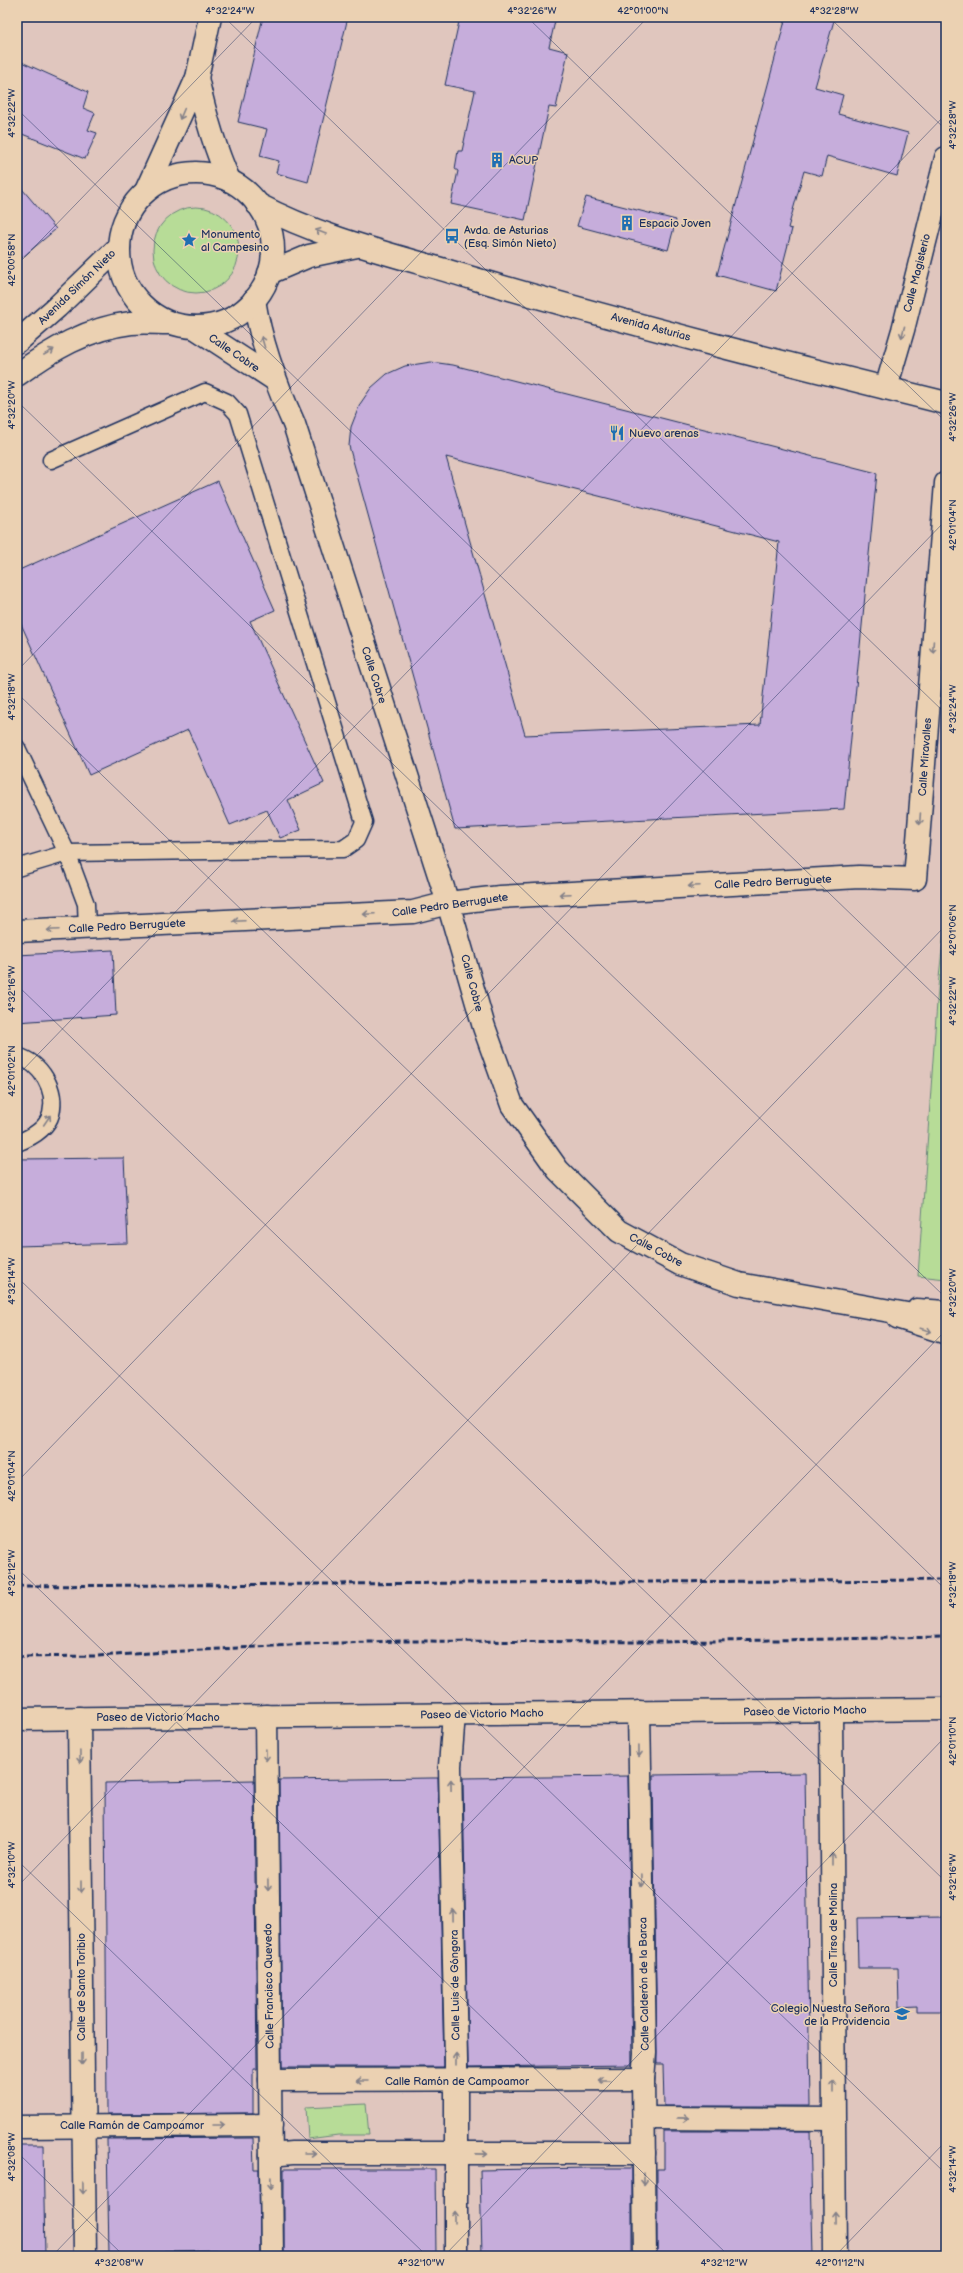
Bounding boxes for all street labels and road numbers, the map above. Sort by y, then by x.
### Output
street label: Calle Magisterio [901,232,933,314]
street label: Avenida Simón Nieto [36,247,118,327]
street label: Avenida Asturias [610,310,693,344]
street label: Calle Cobre [206,331,262,375]
street label: Calle Cobre [359,645,389,705]
street label: Calle Miravalles [916,717,934,797]
street label: Calle Pedro Berruguete [714,872,832,892]
street label: Calle Pedro Berruguete [391,890,509,920]
street label: Calle Pedro Berruguete [68,916,186,936]
street label: Calle Cobre [458,953,486,1014]
street label: Calle Cobre [627,1230,685,1270]
street label: Paseo de Victorio Macho [743,1703,867,1719]
street label: Paseo de Victorio Macho [420,1706,544,1722]
street label: Paseo de Victorio Macho [96,1711,220,1724]
street label: Calle Tirso de Molina [827,1883,840,1987]
street label: Calle Calderón de la Barca [636,1917,652,2051]
street label: Calle Francisco Quevedo [261,1923,277,2049]
street label: Calle Luis de Góngora [448,1929,462,2041]
street label: Calle de Santo Toribio [75,1933,88,2041]
street label: Calle Ramón de Campoamor [385,2075,530,2088]
street label: Calle Ramón de Campoamor [60,2119,205,2132]

